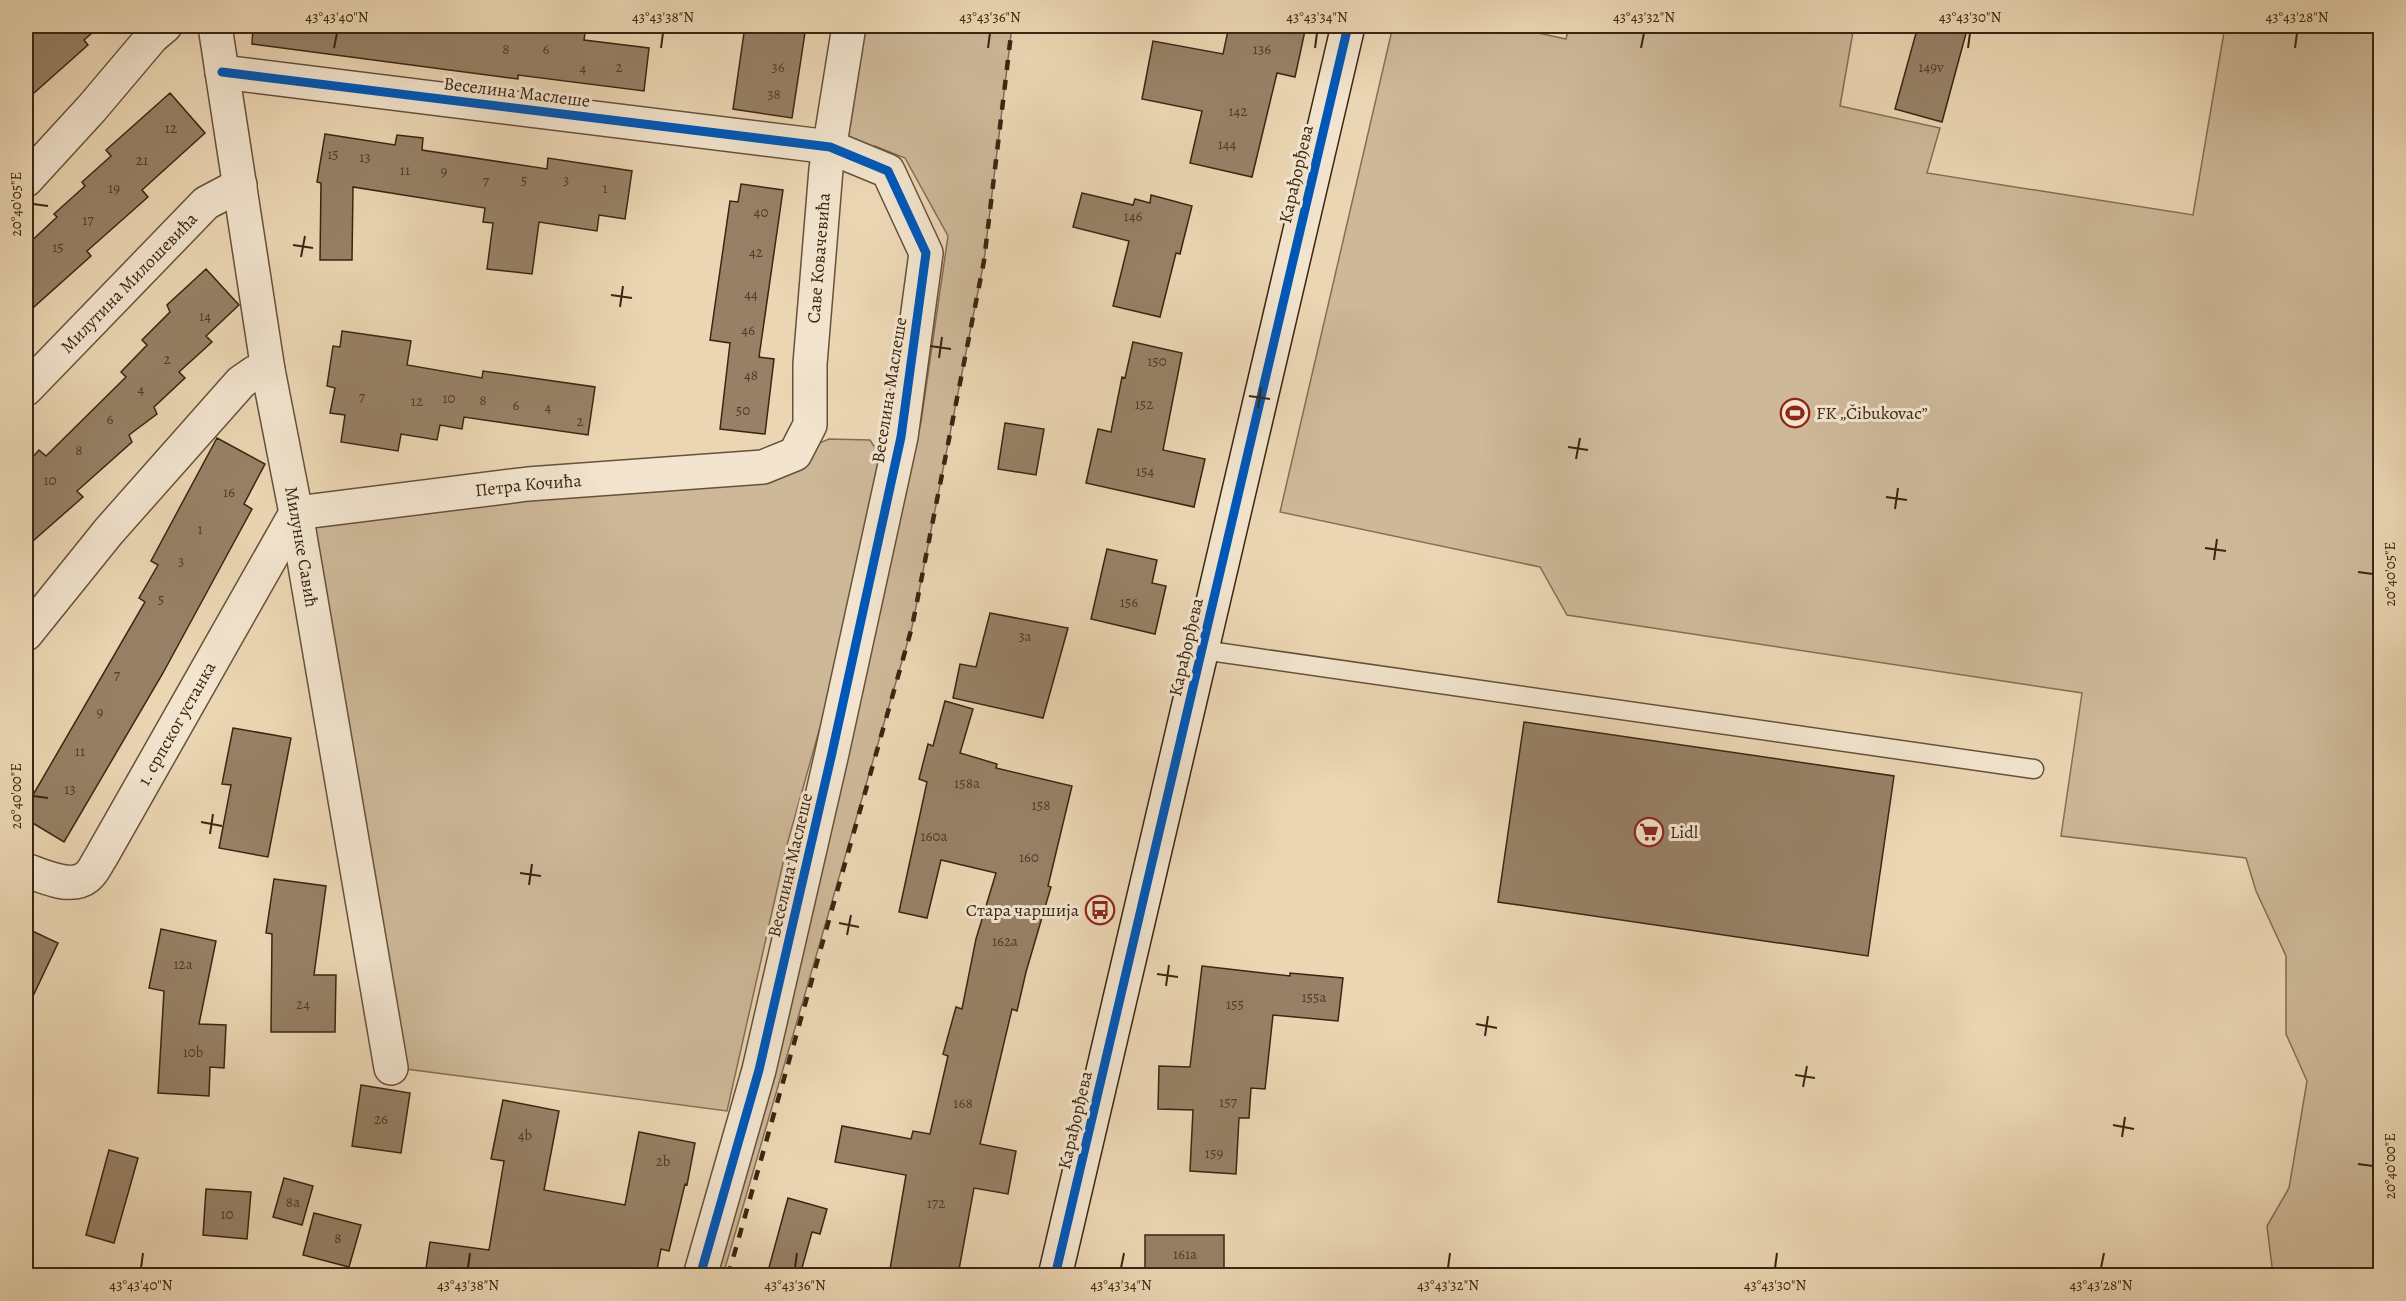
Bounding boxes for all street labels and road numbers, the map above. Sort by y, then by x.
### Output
street label: Веселина Маслеше [442,71,592,113]
street label: Карађорђева [1273,122,1319,226]
street label: Саве Ковачевића [801,191,836,324]
street label: Милутина Милошевића [55,206,203,358]
street label: Веселина Маслеше [866,315,912,465]
street label: Петра Кочића [473,468,583,503]
street label: Милунке Савић [279,484,324,609]
street label: Карађорђева [1163,595,1209,699]
street label: 1. српског устанка [132,657,222,790]
street label: Веселина Маслеше [762,790,818,940]
street label: Карађорђева [1052,1068,1098,1172]

